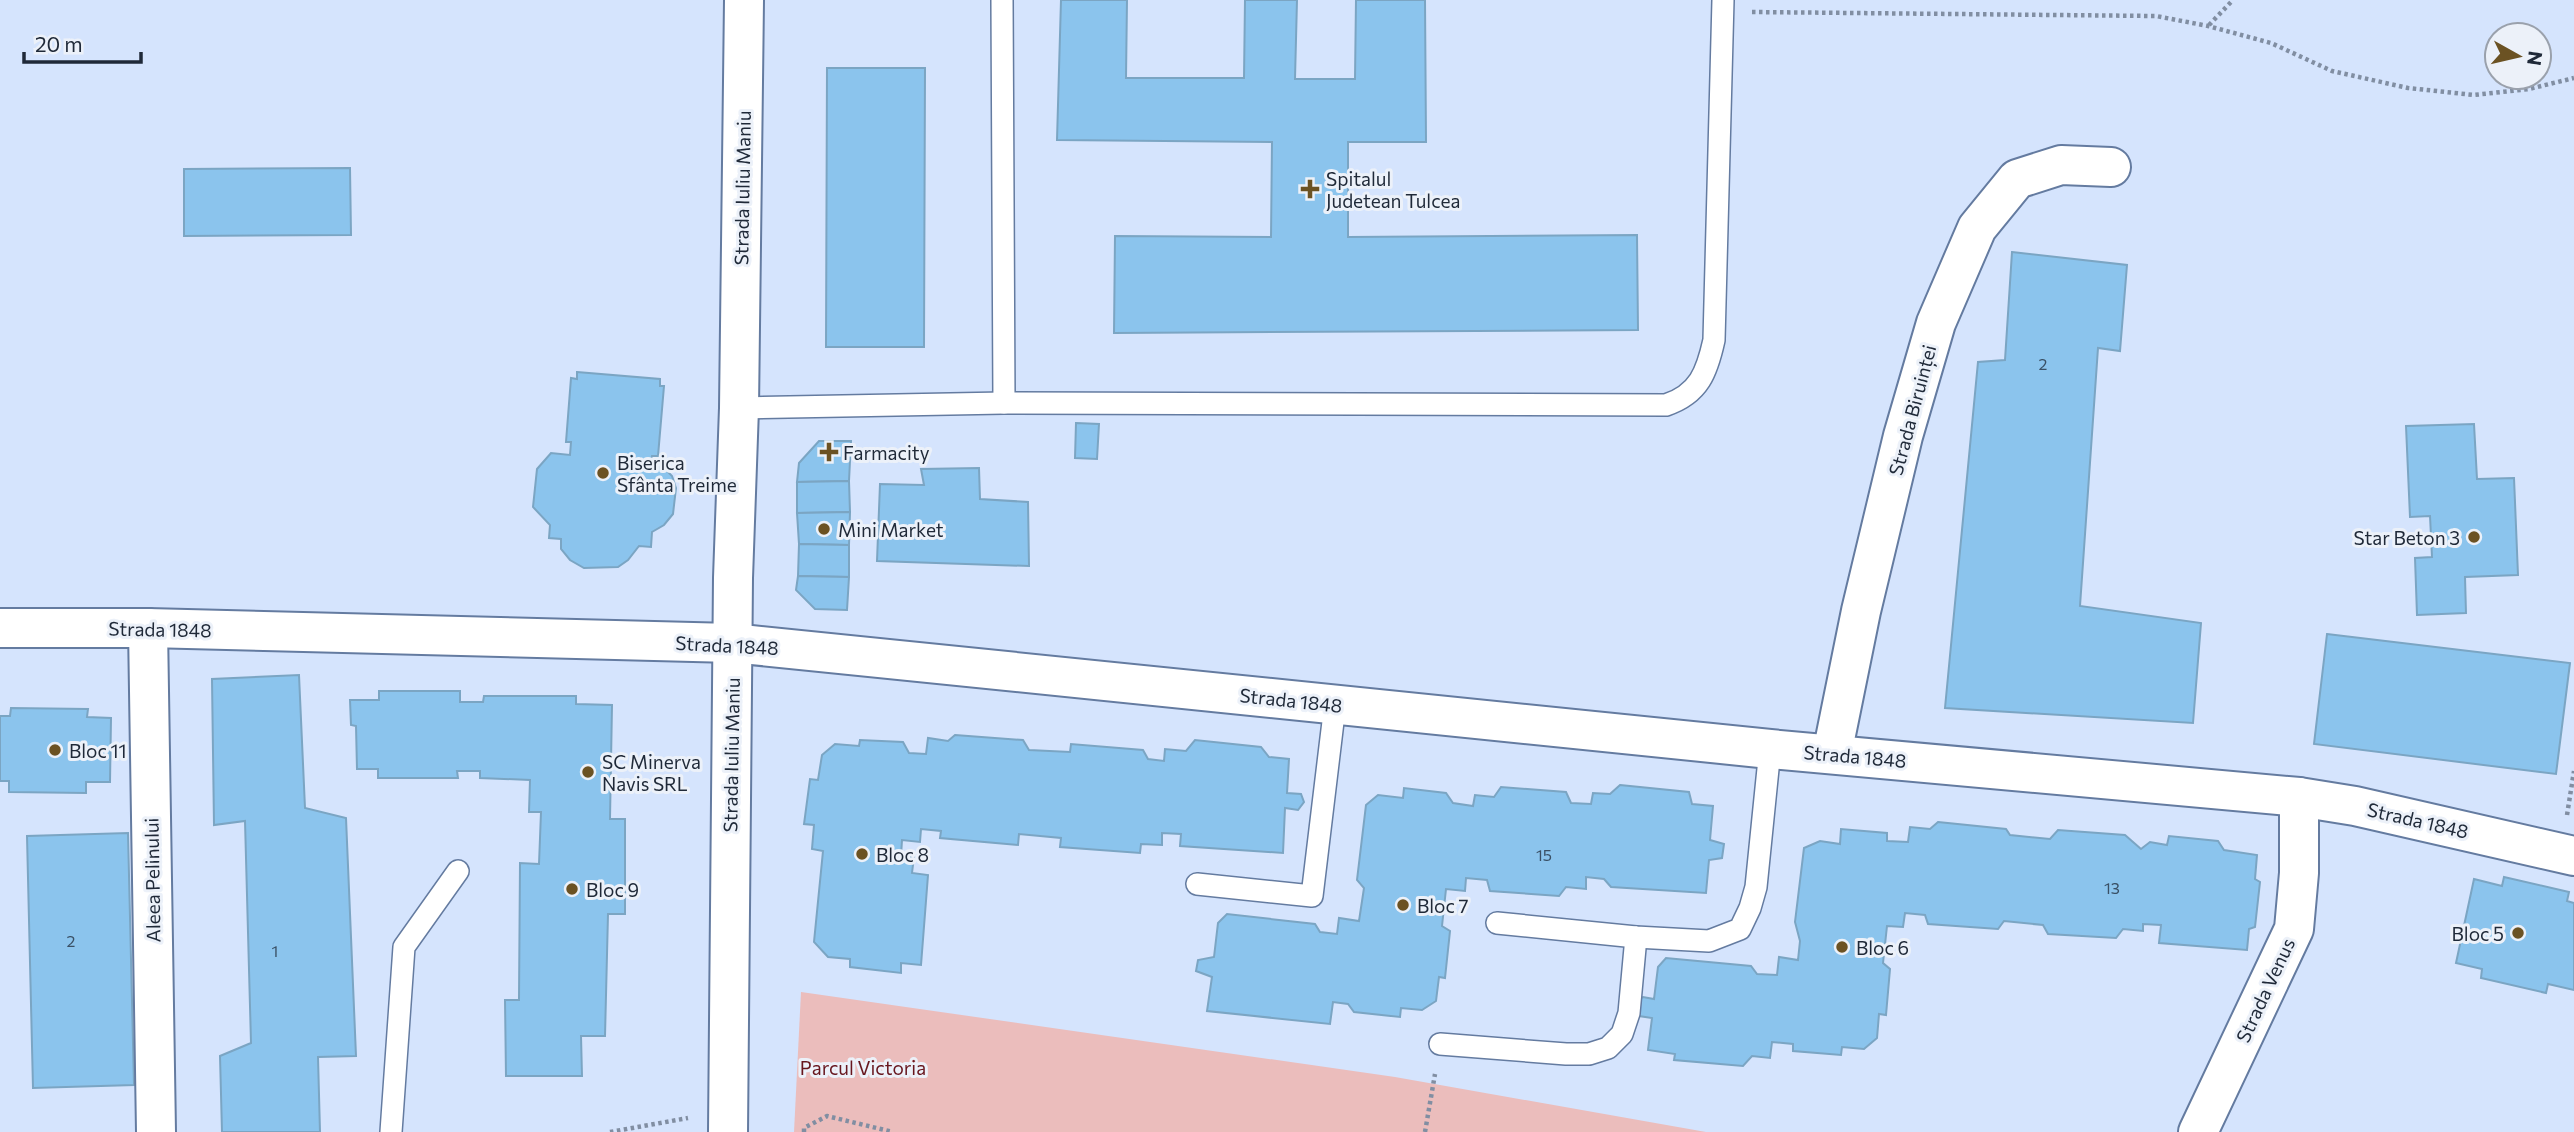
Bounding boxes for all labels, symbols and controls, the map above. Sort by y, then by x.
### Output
scale bar [24,21,142,65]
north arrow [2483,21,2553,91]
text: 20 m [35,31,83,56]
text: N [2523,50,2548,67]
street label: Strada Iuliu Maniu [729,110,755,266]
place label: Spitalul Judetean Tulcea [1326,167,1461,212]
marker: Spitalul Judetean Tulcea [1300,179,1320,199]
street label: Strada Biruinței [1884,342,1942,478]
house number: 2 [2039,354,2048,373]
place label: Farmacity [843,441,930,464]
marker: Farmacity [821,444,837,460]
place label: Biserica Sfânta Treime [617,451,737,496]
marker: Biserica Sfânta Treime [595,465,611,481]
place label: Mini Market [838,518,944,541]
marker: Mini Market [816,521,832,537]
place label: Star Beton 3 [2354,526,2460,549]
marker: Star Beton 3 [2466,529,2482,545]
street label: Strada 1848 [108,617,212,641]
street label: Strada 1848 [675,631,779,659]
street label: Strada Iuliu Maniu [718,677,744,833]
street label: Strada 1848 [1238,683,1344,717]
place label: Bloc 11 [69,739,127,762]
street label: Strada 1848 [1803,740,1907,772]
marker: Bloc 11 [47,742,63,758]
place label: SC Minerva Navis SRL [602,750,701,795]
marker: SC Minerva Navis SRL [580,764,596,780]
street label: Strada 1848 [2365,797,2471,843]
street label: Aleea Pelinului [139,817,165,943]
place label: Bloc 8 [876,843,929,866]
house number: 15 [1536,845,1552,864]
marker: Bloc 8 [854,846,870,862]
place label: Bloc 9 [586,878,639,901]
house number: 13 [2104,878,2120,897]
marker: Bloc 9 [564,881,580,897]
place label: Bloc 7 [1417,894,1469,917]
marker: Bloc 7 [1395,897,1411,913]
place label: Bloc 5 [2452,922,2504,945]
marker: Bloc 5 [2510,925,2526,941]
house number: 2 [67,931,76,950]
street label: Strada Venus [2231,934,2299,1046]
place label: Bloc 6 [1856,936,1909,959]
marker: Bloc 6 [1834,939,1850,955]
house number: 1 [272,941,278,960]
park label: Parcul Victoria [800,1056,926,1079]

